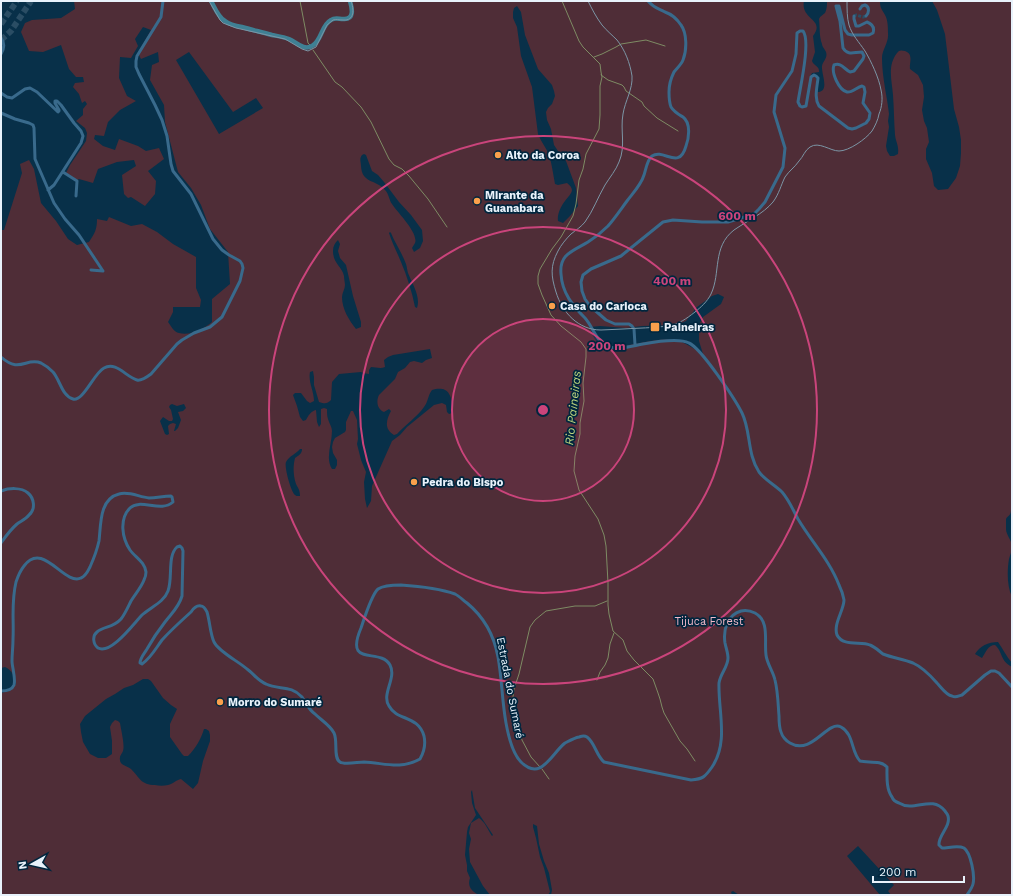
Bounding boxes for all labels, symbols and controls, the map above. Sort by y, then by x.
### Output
place label: Alto da Coroa [506,149,580,162]
marker: Alto da Coroa [493,150,503,160]
place label: Mirante da Guanabara [485,189,544,215]
marker: Mirante da Guanabara [472,196,482,206]
text: 600 m [718,209,756,223]
text: 400 m [653,274,691,288]
place label: Casa do Carioca [560,300,647,313]
marker: Casa do Carioca [547,301,557,311]
marker: Paineiras [649,321,661,333]
place label: Paineiras [664,321,714,334]
text: 200 m [588,339,626,353]
water label: Rio Paineiras [562,370,584,446]
centre of rings [536,403,550,417]
place label: Pedra do Bispo [422,476,504,489]
marker: Pedra do Bispo [409,477,419,487]
park label: Tijuca Forest [675,615,744,628]
street label: Estrada do Sumaré [494,636,526,740]
place label: Morro do Sumaré [228,696,322,709]
marker: Morro do Sumaré [215,697,225,707]
north arrow [12,844,52,884]
scale bar [873,858,964,884]
text: N [16,860,30,870]
text: 200 m [879,865,916,879]

